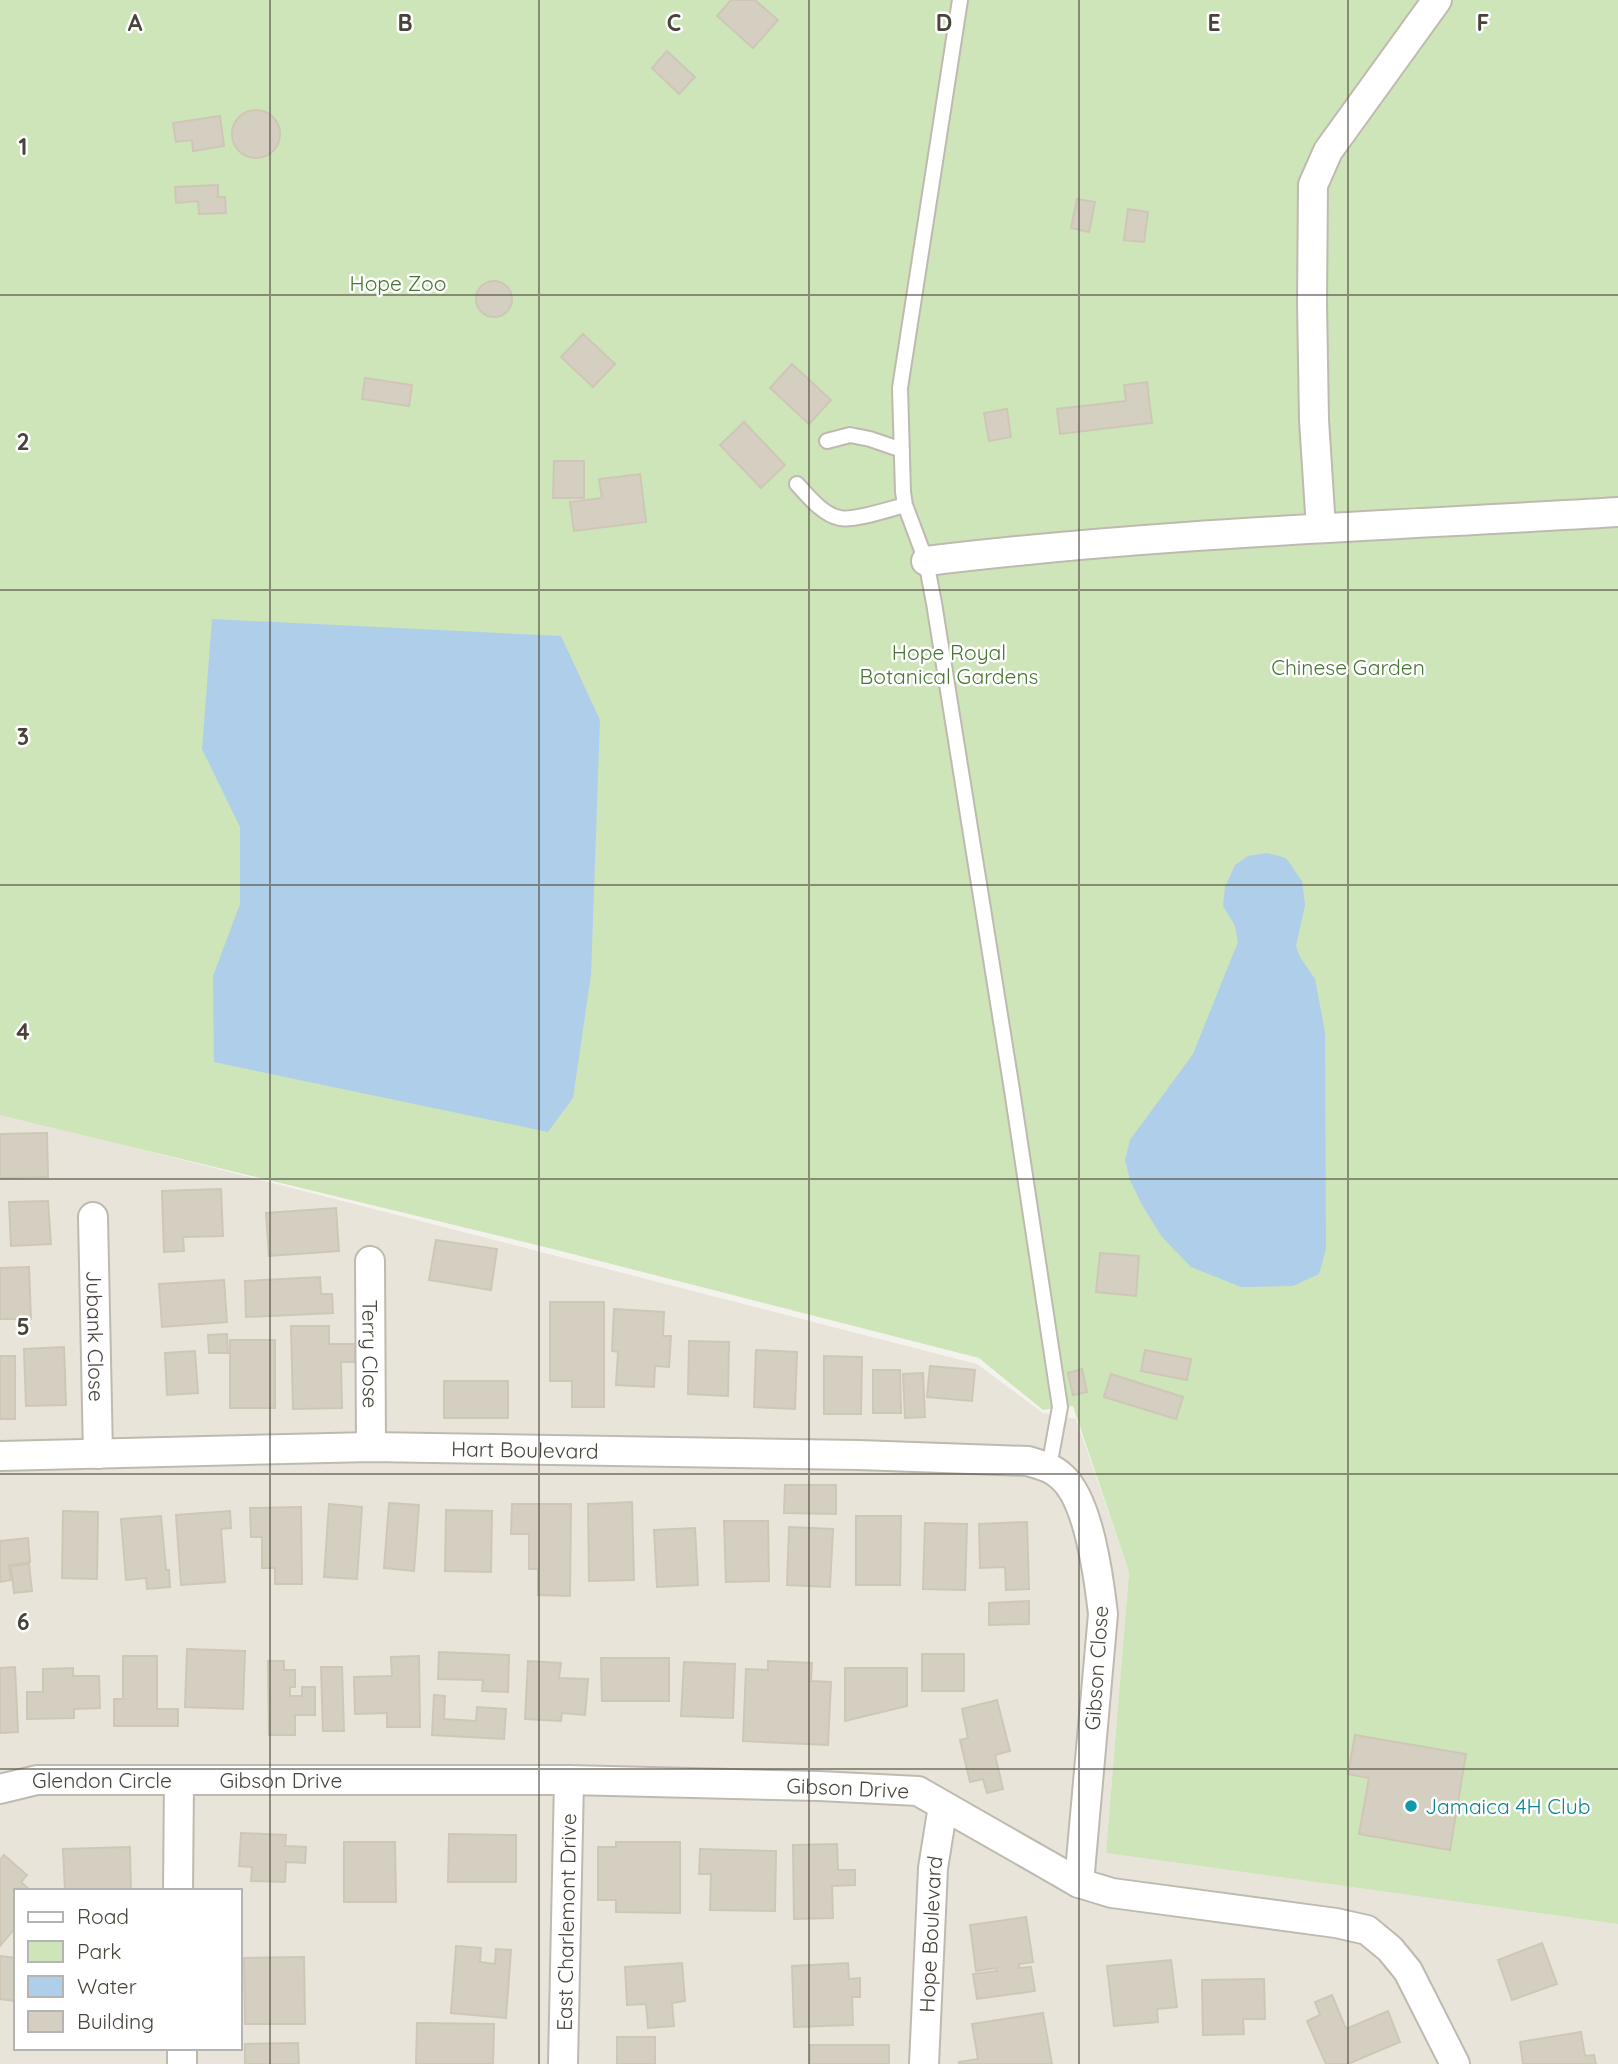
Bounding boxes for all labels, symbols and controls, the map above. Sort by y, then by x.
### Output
text: A [128,8,143,37]
text: B [397,8,413,37]
text: C [667,8,681,37]
text: D [936,8,952,37]
text: E [1207,8,1221,37]
text: F [1477,8,1489,37]
text: 1 [19,132,27,161]
park label: Hope Zoo [350,270,446,296]
text: 2 [16,427,30,456]
park label: Hope Royal Botanical Gardens [860,639,1038,689]
park label: Chinese Garden [1271,654,1425,680]
text: 3 [17,722,29,751]
text: 4 [16,1017,30,1046]
street label: Jubank Close [81,1270,110,1402]
street label: Terry Close [357,1300,384,1408]
text: 5 [16,1312,30,1341]
street label: Hart Boulevard [451,1435,599,1464]
street label: Gibson Close [1079,1605,1113,1731]
text: 6 [17,1607,29,1636]
street label: Glendon Circle [32,1767,172,1793]
street label: Gibson Drive [219,1767,342,1793]
street label: Gibson Drive [786,1772,910,1804]
place label: Jamaica 4H Club [1425,1793,1590,1819]
marker: Jamaica 4H Club [1403,1798,1419,1814]
street label: East Charlemont Drive [551,1813,581,2031]
street label: Hope Boulevard [913,1854,948,2013]
legend [14,1889,242,2050]
text: Road [77,1903,129,1929]
text: Park [77,1938,121,1964]
text: Water [77,1973,137,1999]
text: Building [77,2008,154,2034]

